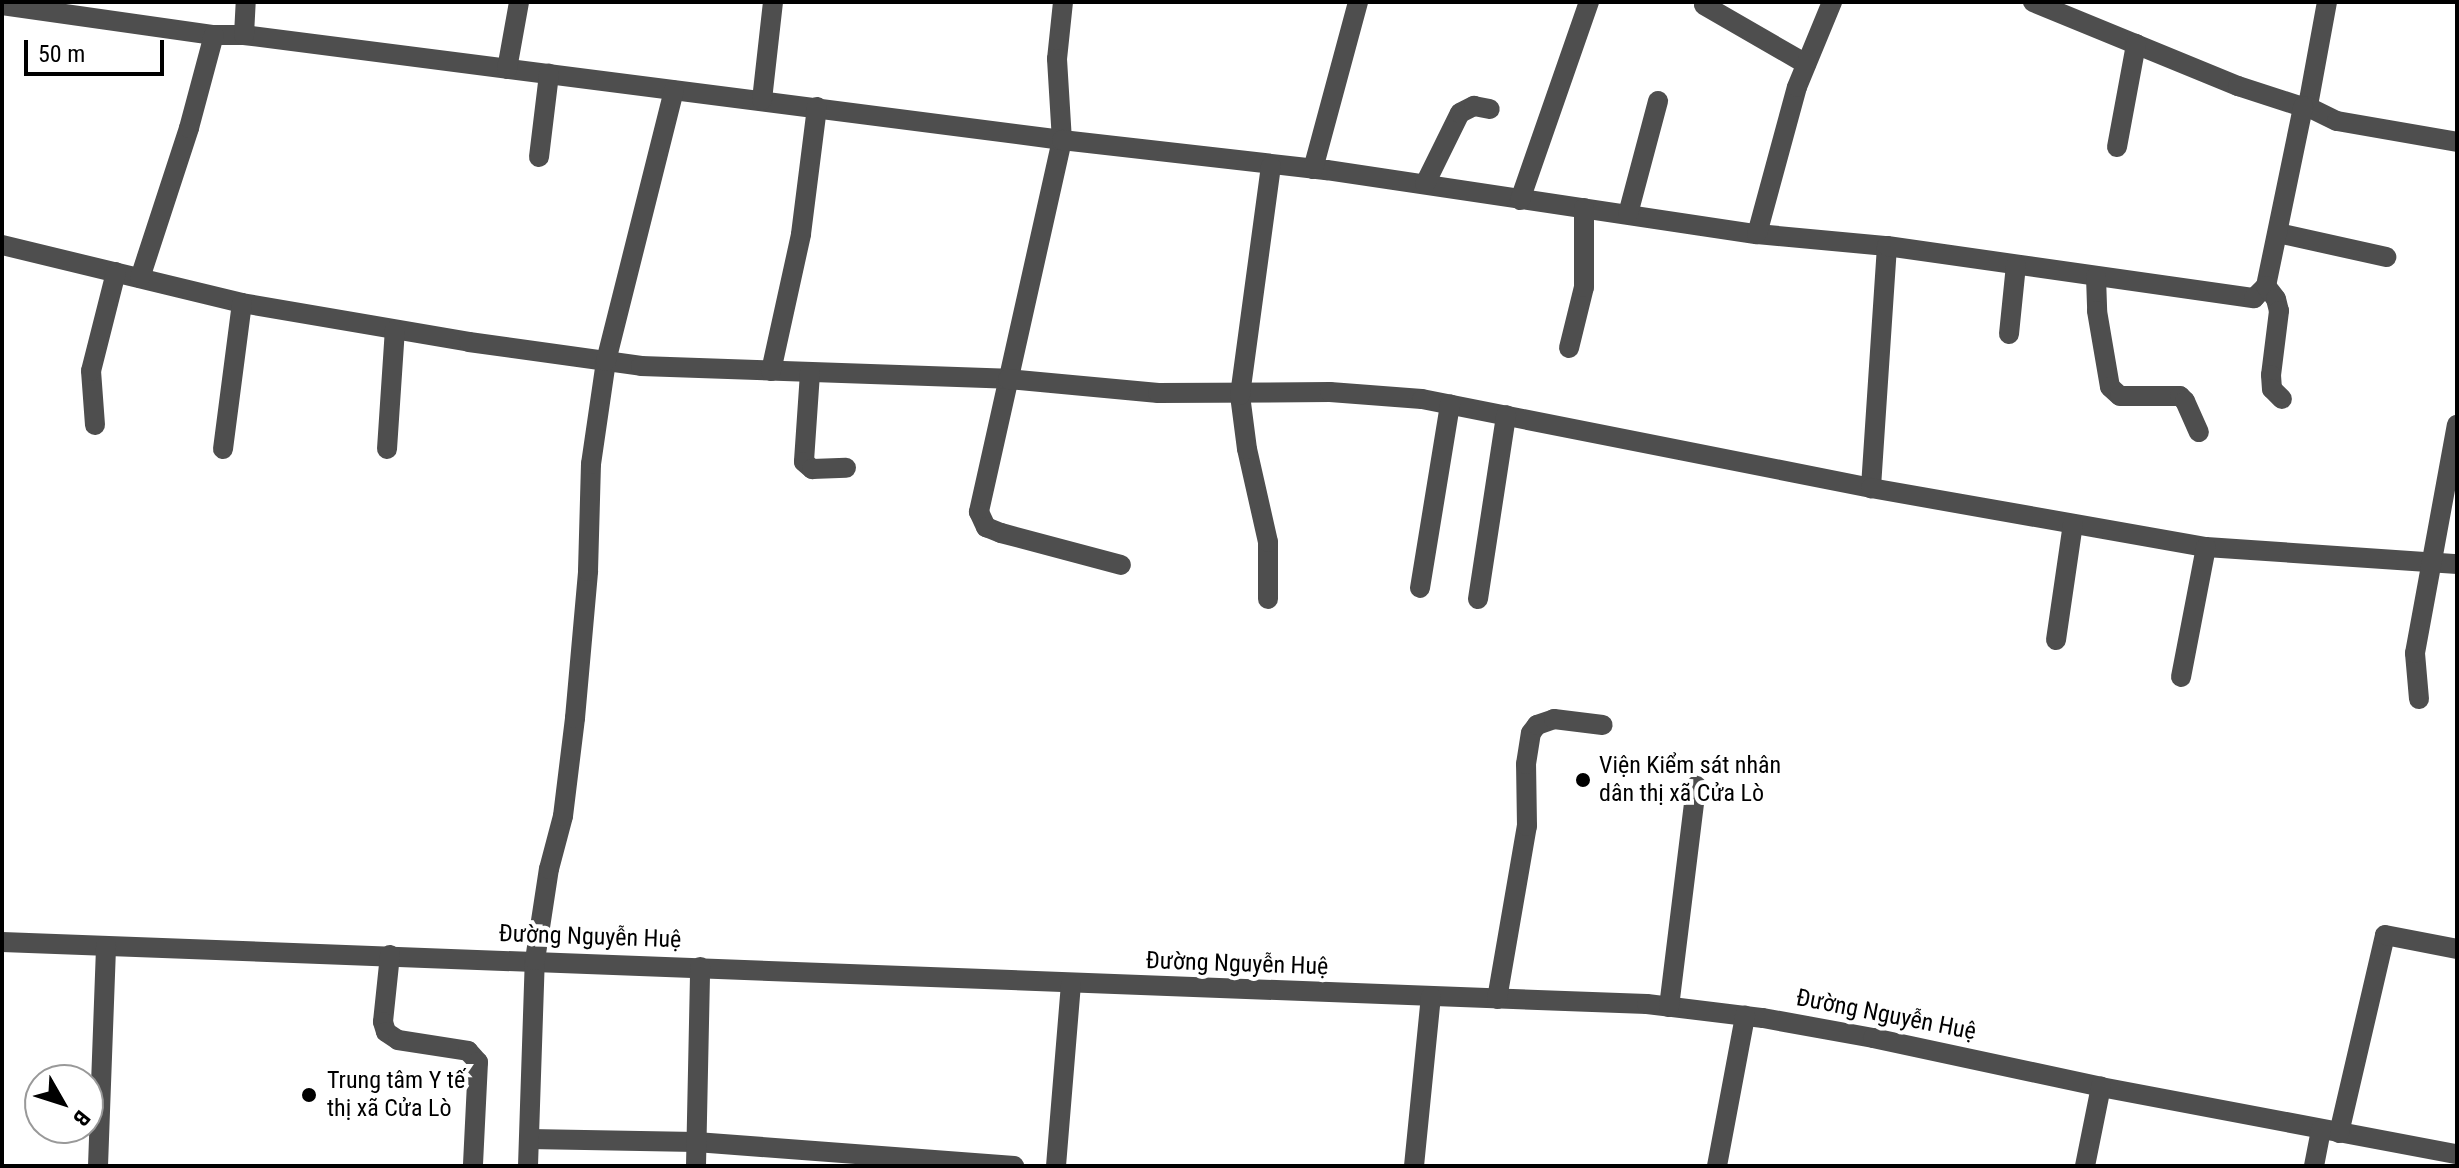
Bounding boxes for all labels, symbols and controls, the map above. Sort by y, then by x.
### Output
scale bar [28,24,168,74]
text: 50 m [38,40,85,68]
place label: Viện Kiểm sát nhân dân thị xã Cửa Lò [1599,752,1781,808]
marker: Viện Kiểm sát nhân dân thị xã Cửa Lò [1574,771,1592,789]
street label: Đường Nguyễn Huệ [498,919,682,955]
street label: Đường Nguyễn Huệ [1145,946,1329,982]
street label: Đường Nguyễn Huệ [1794,983,1978,1047]
north arrow [24,1064,104,1144]
place label: Trung tâm Y tế thị xã Cửa Lò [327,1067,465,1123]
marker: Trung tâm Y tế thị xã Cửa Lò [298,1084,320,1106]
text: B [68,1105,95,1131]

